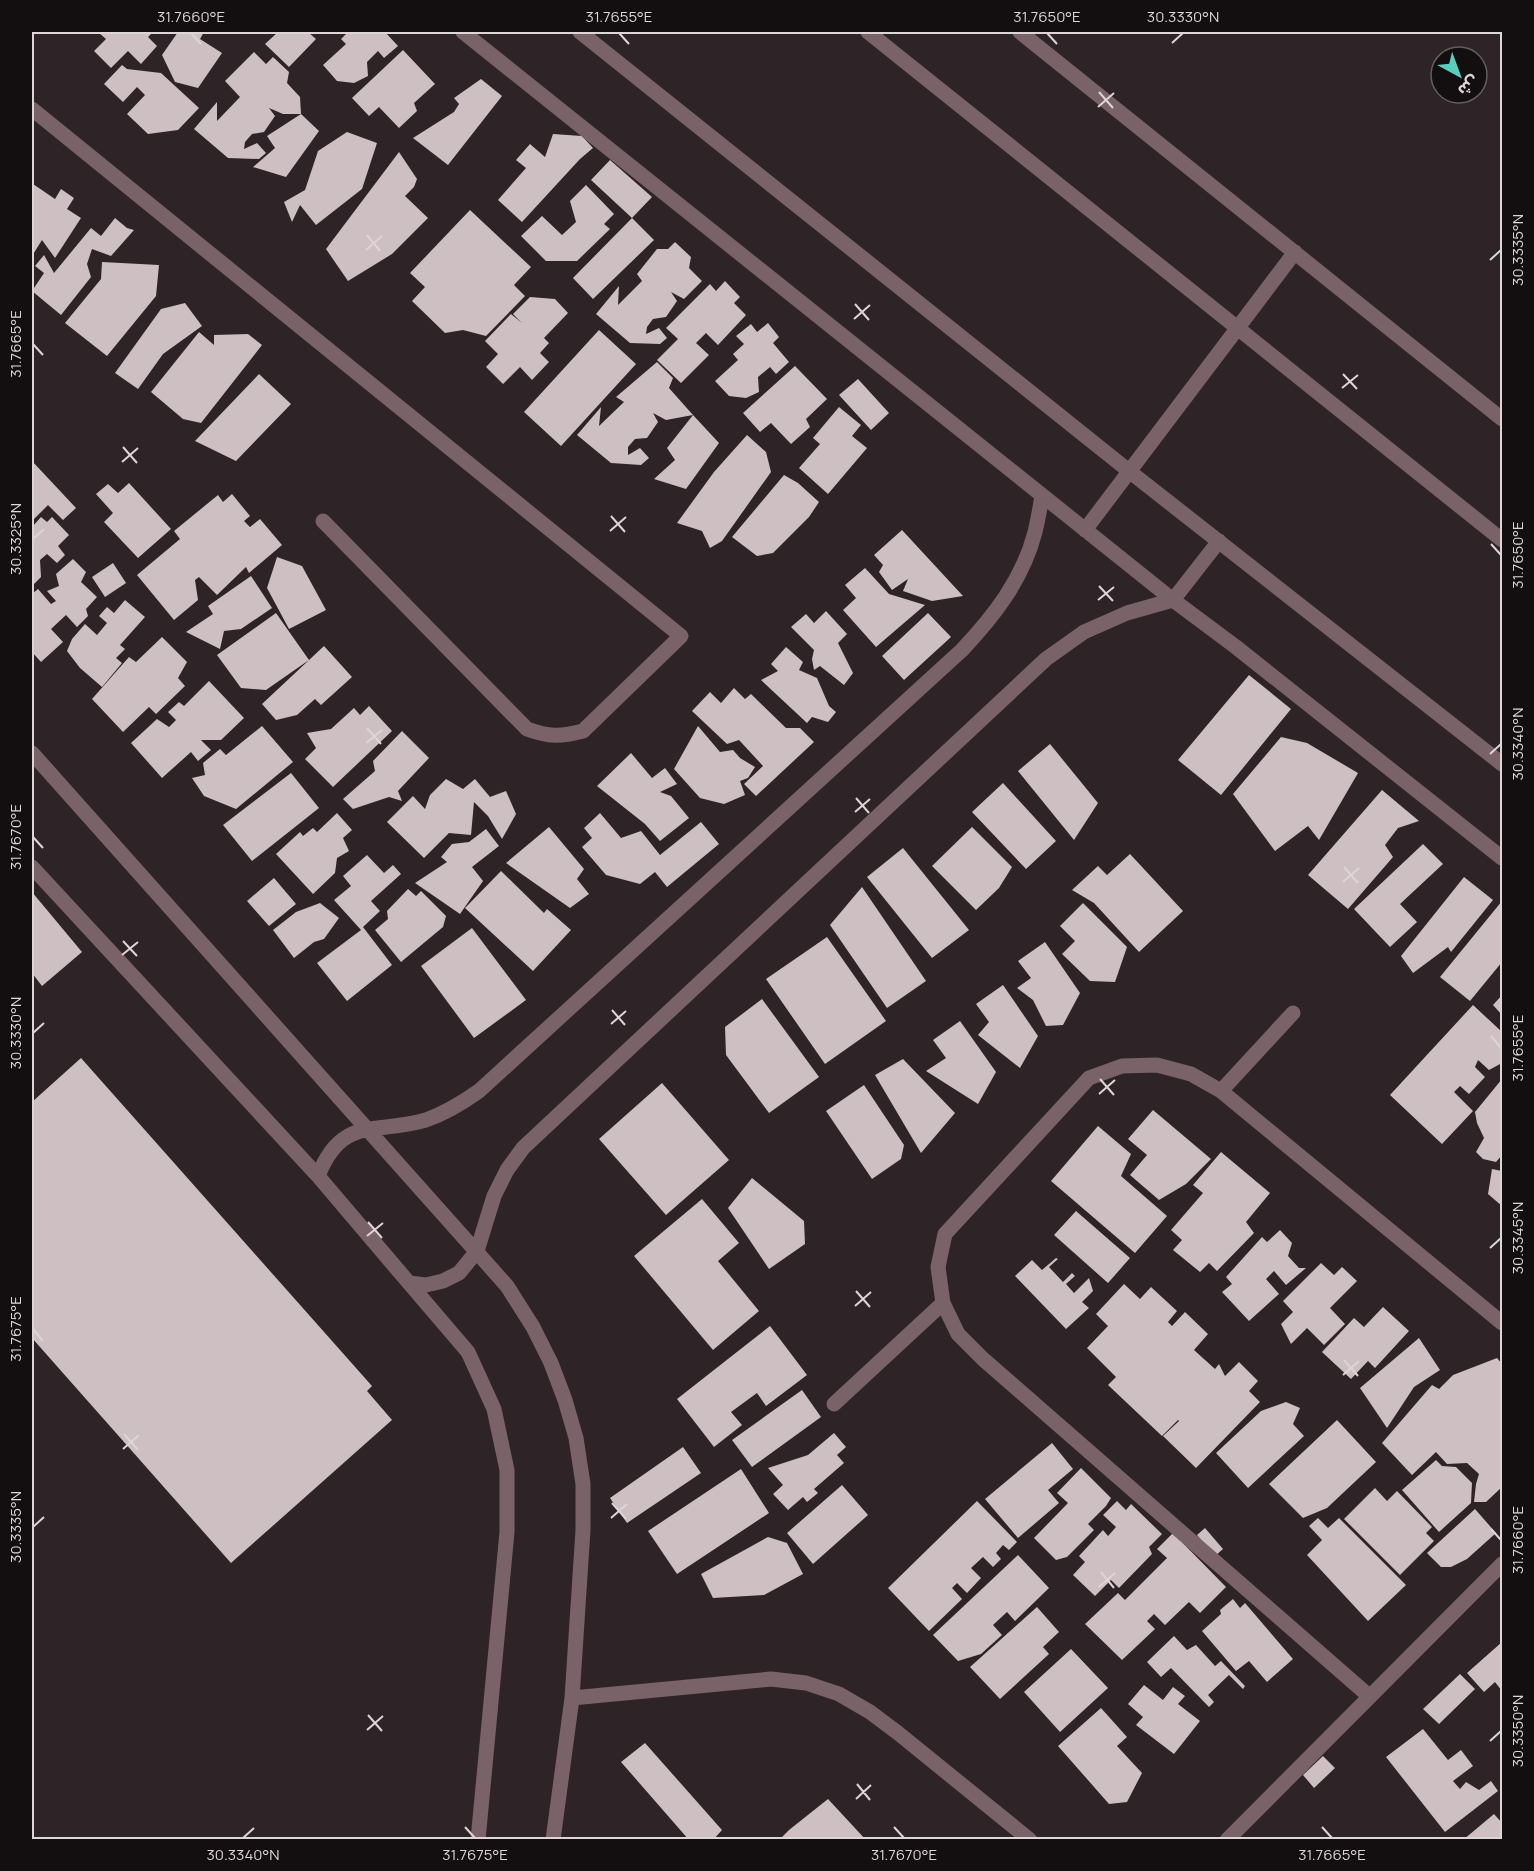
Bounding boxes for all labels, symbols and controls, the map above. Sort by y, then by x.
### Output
text: 31.7660°E [157,6,225,27]
text: 31.7655°E [586,6,652,27]
text: 31.7650°E [1013,6,1081,27]
text: 30.3330°N [1147,6,1219,27]
north arrow [1429,45,1489,105]
text: ش [1453,71,1484,102]
text: 30.3335°N [1507,214,1528,286]
text: 31.7665°E [5,310,26,378]
text: 30.3325°N [5,503,26,575]
text: 31.7650°E [1507,521,1528,589]
text: 30.3340°N [1507,708,1528,780]
text: 31.7670°E [5,804,26,870]
text: 30.3330°N [5,997,26,1069]
text: 31.7655°E [1507,1015,1528,1081]
text: 30.3345°N [1507,1202,1528,1274]
text: 31.7675°E [5,1296,26,1362]
text: 30.3335°N [5,1491,26,1563]
text: 31.7660°E [1507,1506,1528,1574]
text: 30.3350°N [1507,1695,1528,1767]
text: 30.3340°N [207,1844,279,1865]
text: 31.7675°E [442,1844,508,1865]
text: 31.7670°E [871,1844,937,1865]
text: 31.7665°E [1298,1844,1366,1865]

